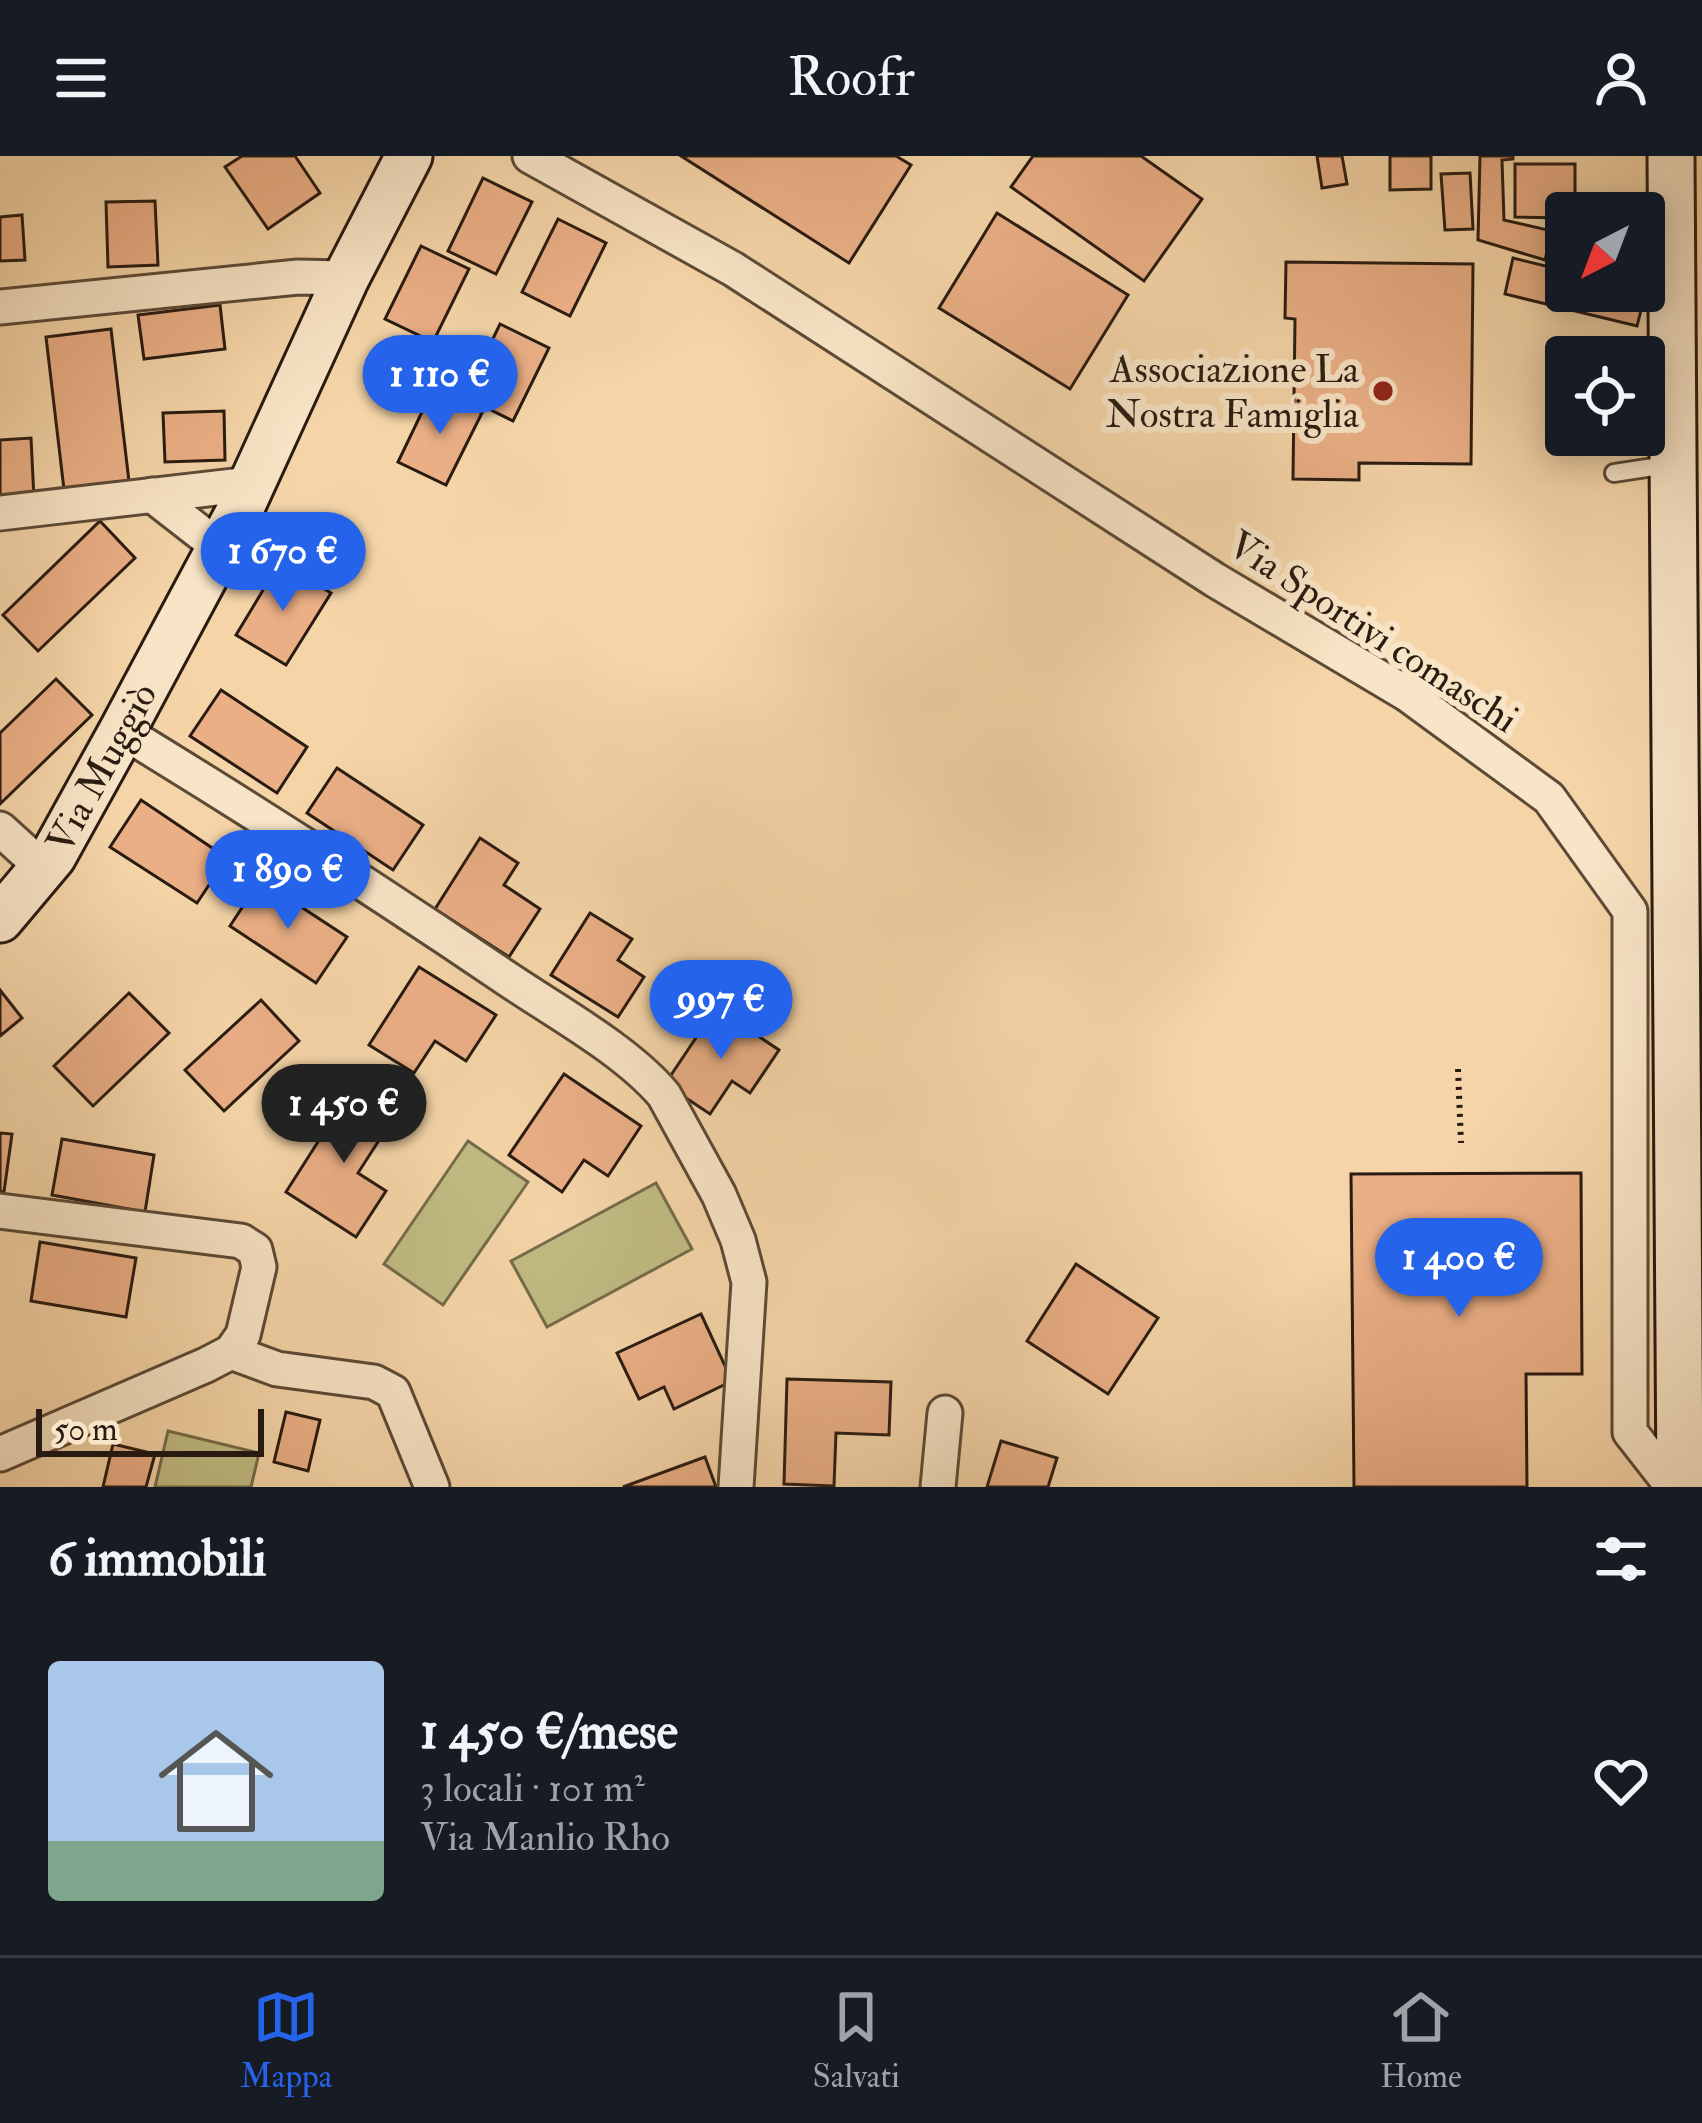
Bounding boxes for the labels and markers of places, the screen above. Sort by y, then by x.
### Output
pin: 1 110 € [329,335,551,437]
place label: Associazione La Nostra Famiglia [1106,345,1360,439]
marker: Associazione La Nostra Famiglia [1370,378,1396,404]
pin: 1 670 € [172,512,394,614]
pin: 1 890 € [177,830,399,932]
pin: 997 € [637,960,805,1062]
pin: 1 450 € [233,1064,455,1166]
pin: 1 400 € [1348,1218,1570,1320]

